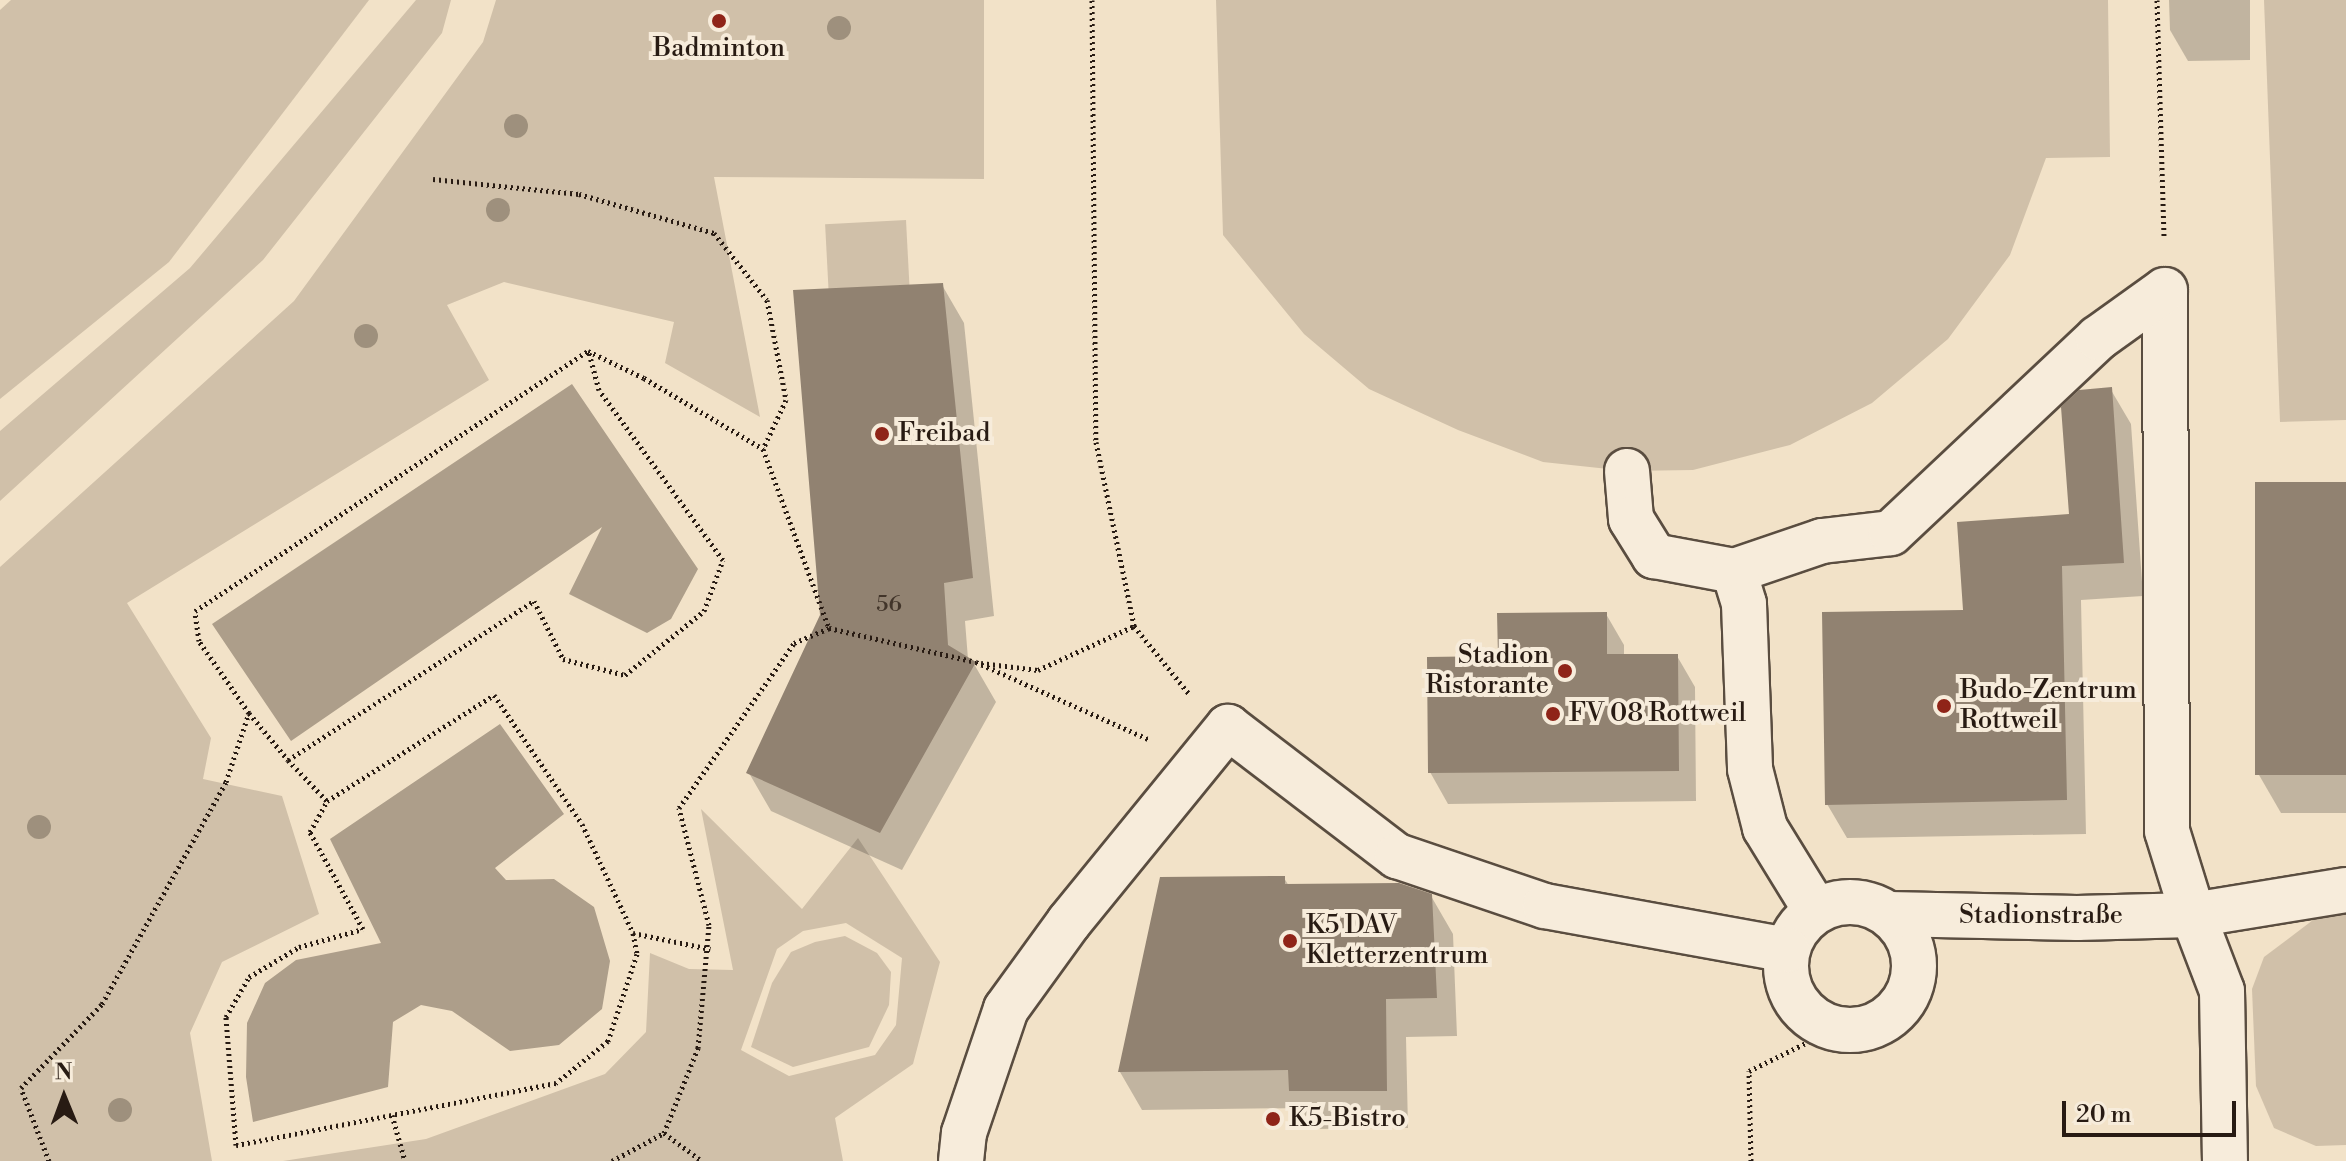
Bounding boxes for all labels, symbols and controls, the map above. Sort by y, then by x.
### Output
marker: Badminton [710,12,728,30]
place label: Badminton [653,33,785,65]
place label: Freibad [898,418,990,450]
marker: Freibad [873,425,891,443]
house number: 56 [876,592,902,618]
place label: Stadion Ristorante [1425,640,1549,702]
marker: Stadion Ristorante [1556,662,1574,680]
place label: Budo-Zentrum Rottweil [1960,675,2137,736]
marker: Budo-Zentrum Rottweil [1935,697,1953,715]
place label: FV 08 Rottweil [1569,698,1746,730]
marker: FV 08 Rottweil [1544,705,1562,723]
street label: Stadionstraße [1959,900,2123,932]
place label: K5 DAV Kletterzentrum [1306,910,1488,972]
marker: K5 DAV Kletterzentrum [1281,932,1299,950]
north arrow [24,1057,104,1137]
text: N [55,1059,73,1086]
scale bar [2066,1085,2240,1135]
text: 20 m [2076,1100,2132,1130]
place label: K5-Bistro [1289,1103,1406,1135]
marker: K5-Bistro [1264,1110,1282,1128]

